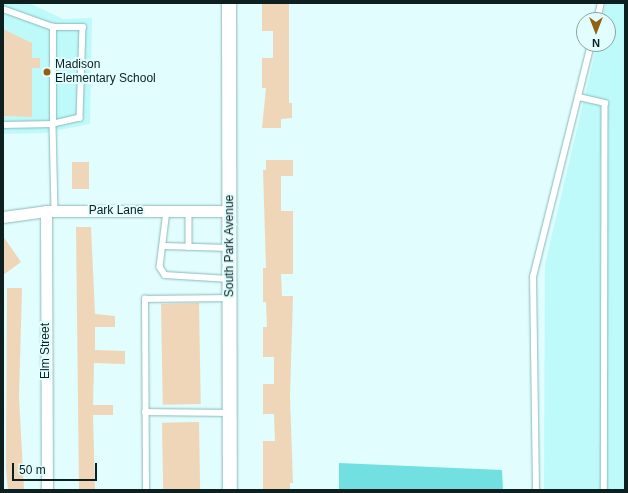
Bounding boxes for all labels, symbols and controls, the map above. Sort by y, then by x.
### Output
north arrow [576,12,616,52]
text: N [592,37,600,49]
place label: Madison Elementary School [55,58,156,86]
marker: Madison Elementary School [42,67,52,77]
street label: South Park Avenue [223,194,237,298]
street label: Park Lane [89,204,143,218]
street label: Elm Street [39,323,53,379]
scale bar [14,455,99,481]
text: 50 m [19,463,46,477]

